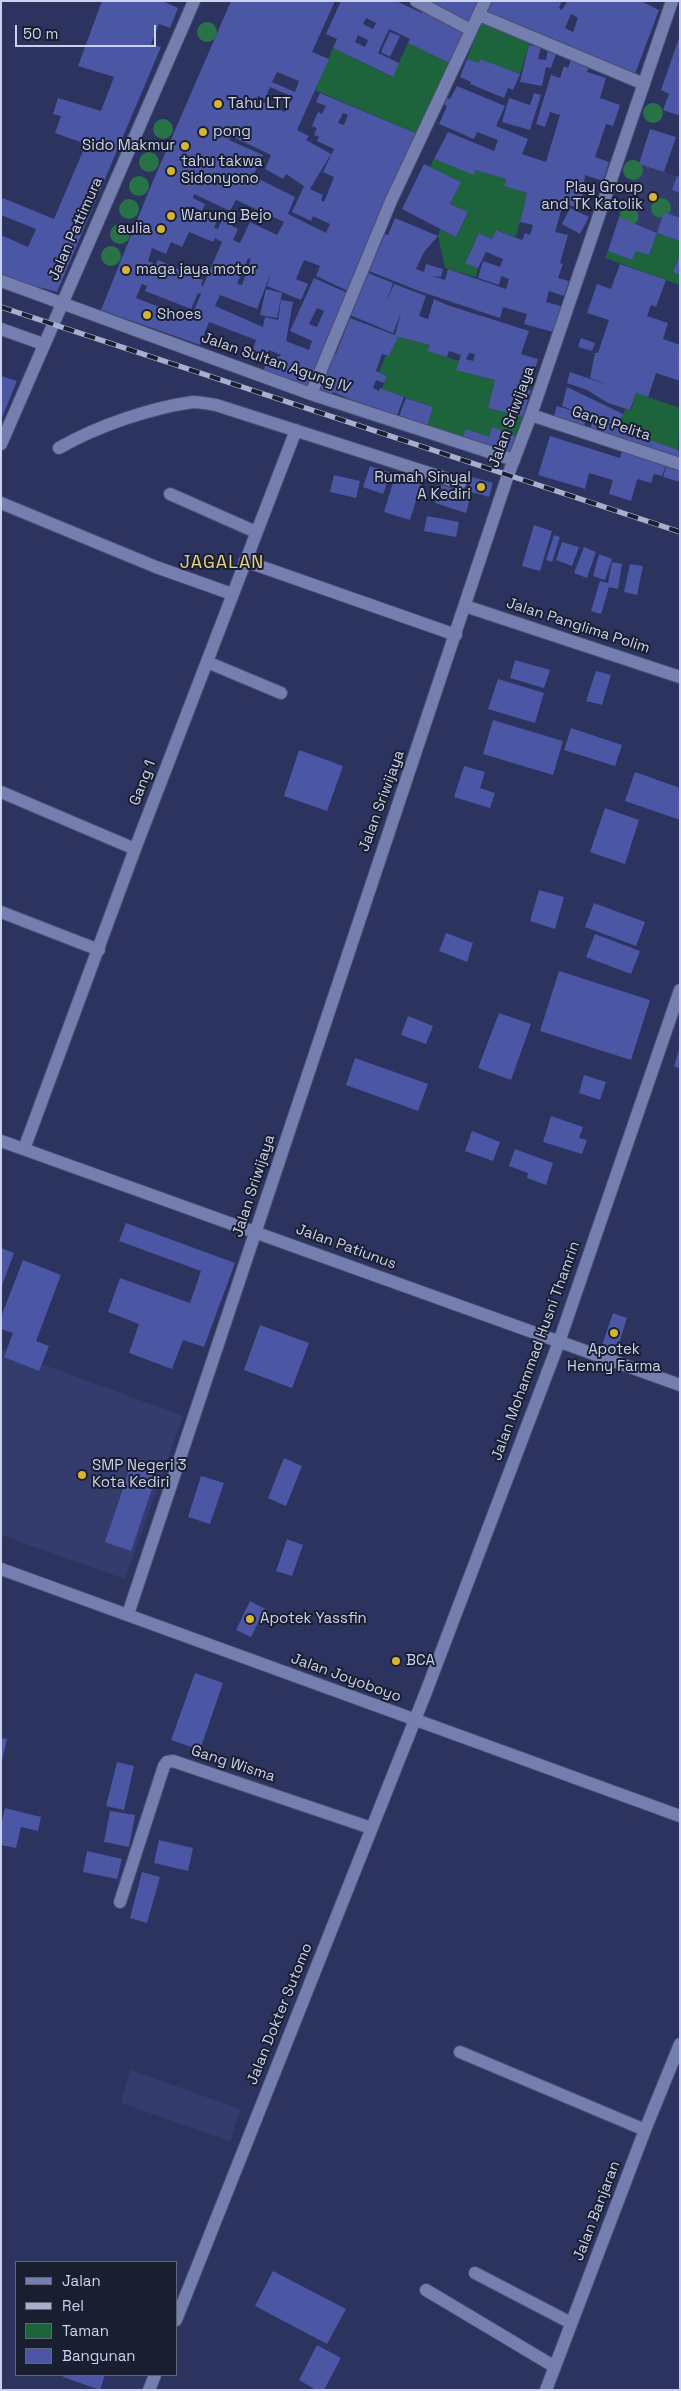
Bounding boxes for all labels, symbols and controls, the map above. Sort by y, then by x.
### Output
scale bar [18,15,159,47]
text: 50 m [23,24,58,43]
place label: Tahu LTT [228,95,291,113]
marker: Tahu LTT [212,98,224,110]
place label: pong [213,123,251,141]
marker: pong [197,126,209,138]
place label: Sido Makmur [82,137,175,155]
marker: Sido Makmur [179,140,191,152]
place label: tahu takwa Sidonyono [181,153,263,188]
marker: tahu takwa Sidonyono [165,165,177,177]
street label: Jalan Pattimura [45,174,107,284]
place label: Play Group and TK Katolik [541,179,643,214]
marker: Play Group and TK Katolik [647,191,659,203]
place label: Warung Bejo [181,207,272,225]
marker: Warung Bejo [165,210,177,222]
place label: aulia [117,220,151,238]
marker: aulia [155,223,167,235]
place label: maga jaya motor [136,261,257,279]
marker: maga jaya motor [120,264,132,276]
place label: Shoes [157,306,201,324]
marker: Shoes [141,309,153,321]
street label: Jalan Sultan Agung IV [199,329,353,397]
street label: Jalan Sriwijaya [485,364,539,470]
street label: Gang Pelita [569,403,653,445]
place label: Rumah Sinyal A Kediri [374,469,471,504]
marker: Rumah Sinyal A Kediri [475,481,487,493]
district label: JAGALAN [179,552,265,574]
street label: Jalan Panglima Polim [504,594,652,658]
street label: Jalan Sriwijaya [355,748,409,854]
street label: Gang 1 [126,758,160,808]
street label: Jalan Sriwijaya [229,1132,279,1240]
street label: Jalan Patiunus [293,1221,399,1273]
street label: Jalan Mohammad Husni Thamrin [488,1239,584,1463]
marker: Apotek Henny Farma [608,1327,620,1339]
place label: Apotek Henny Farma [567,1341,661,1376]
place label: SMP Negeri 3 Kota Kediri [92,1457,187,1492]
marker: SMP Negeri 3 Kota Kediri [76,1469,88,1481]
place label: Apotek Yassfin [260,1610,367,1628]
marker: Apotek Yassfin [244,1613,256,1625]
street label: Jalan Joyoboyo [288,1650,404,1706]
place label: BCA [406,1652,435,1670]
marker: BCA [390,1655,402,1667]
street label: Gang Wisma [189,1742,277,1786]
street label: Jalan Dokter Sutomo [243,1941,317,2087]
street label: Jalan Banjaran [570,2158,624,2264]
legend [15,2261,178,2376]
text: Jalan [62,2271,101,2290]
text: Rel [62,2296,84,2315]
text: Taman [62,2321,109,2340]
text: Bangunan [62,2346,136,2365]

